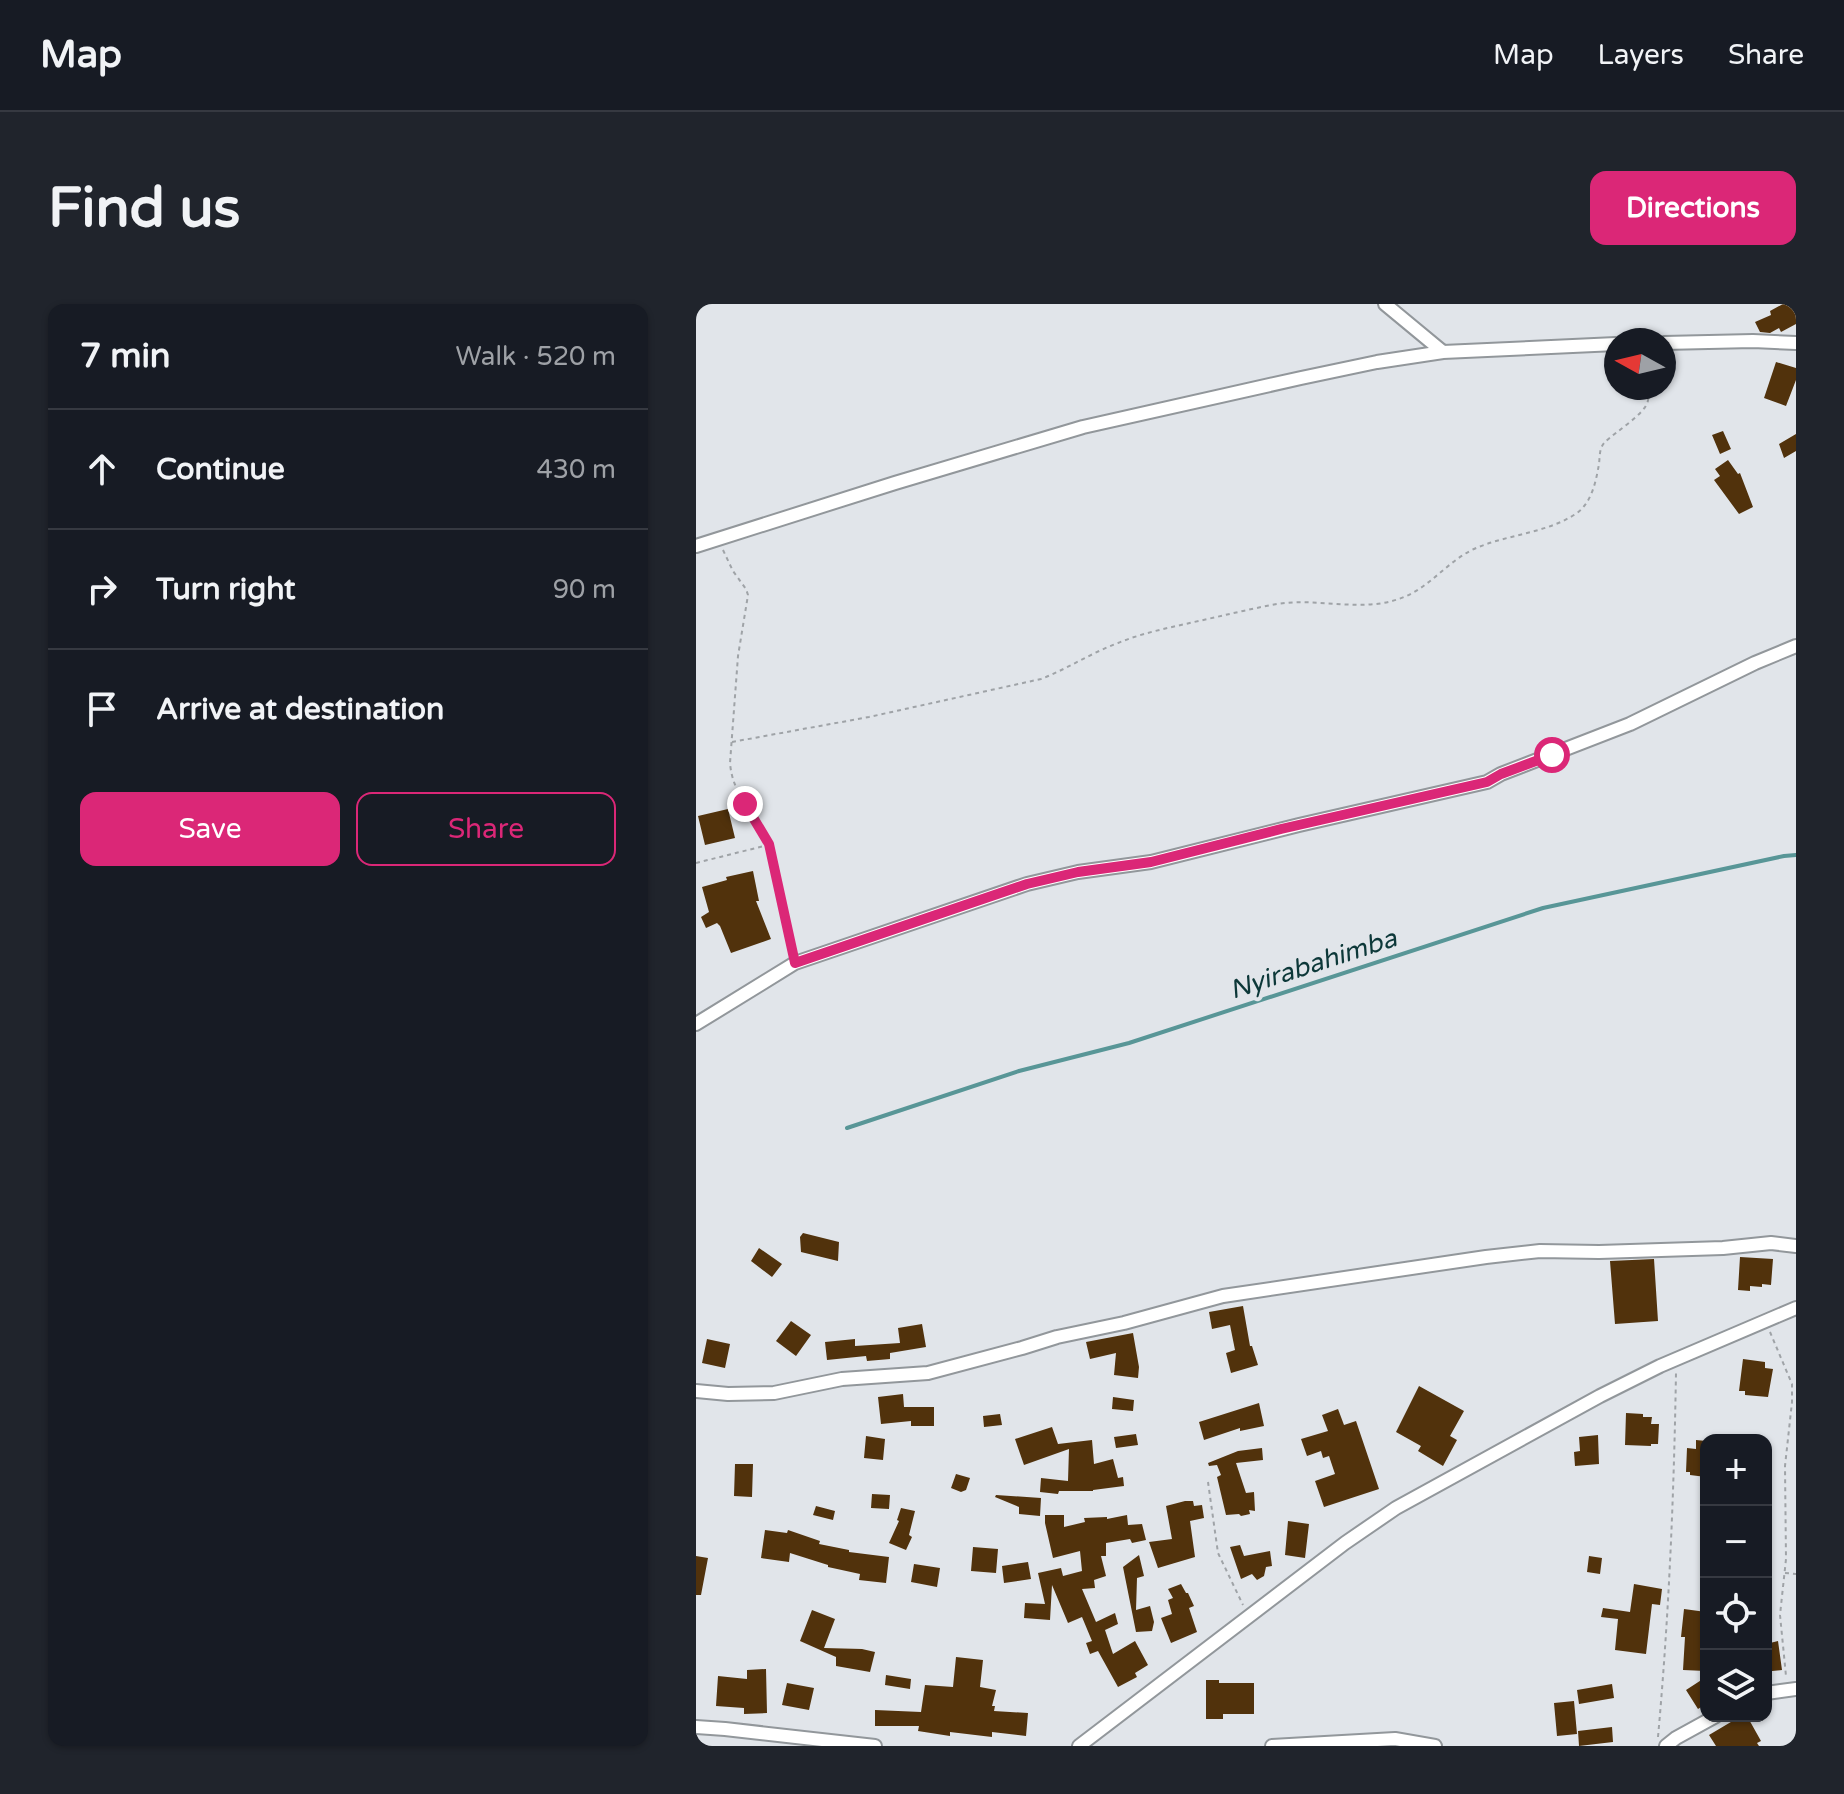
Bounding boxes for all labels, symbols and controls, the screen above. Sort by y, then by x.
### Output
text: Map [40,32,122,78]
text: Map [1493,38,1554,72]
text: Layers [1598,38,1684,72]
text: Share [1728,38,1804,72]
button: Directions [1590,171,1796,245]
text: Find us [48,175,240,242]
north arrow [1604,328,1676,400]
text: 7 min [80,336,171,377]
text: Walk · 520 m [456,341,616,372]
icon: ahead [80,447,124,491]
text: Continue [156,451,285,488]
text: 430 m [536,454,616,485]
icon: right [80,567,124,611]
text: Turn right [156,571,296,608]
text: 90 m [553,574,616,605]
icon: arrive [80,687,124,731]
text: Arrive at destination [156,691,444,728]
route start [1534,737,1570,773]
route end [727,786,763,822]
button: Save [80,792,340,866]
button: Share [356,792,616,866]
water label: Nyirabahimba [1226,922,1402,1006]
map controls [1700,1434,1772,1722]
button: + [1700,1434,1772,1506]
button: − [1700,1506,1772,1578]
button: locate [1700,1578,1772,1650]
button: layers [1700,1650,1772,1722]

